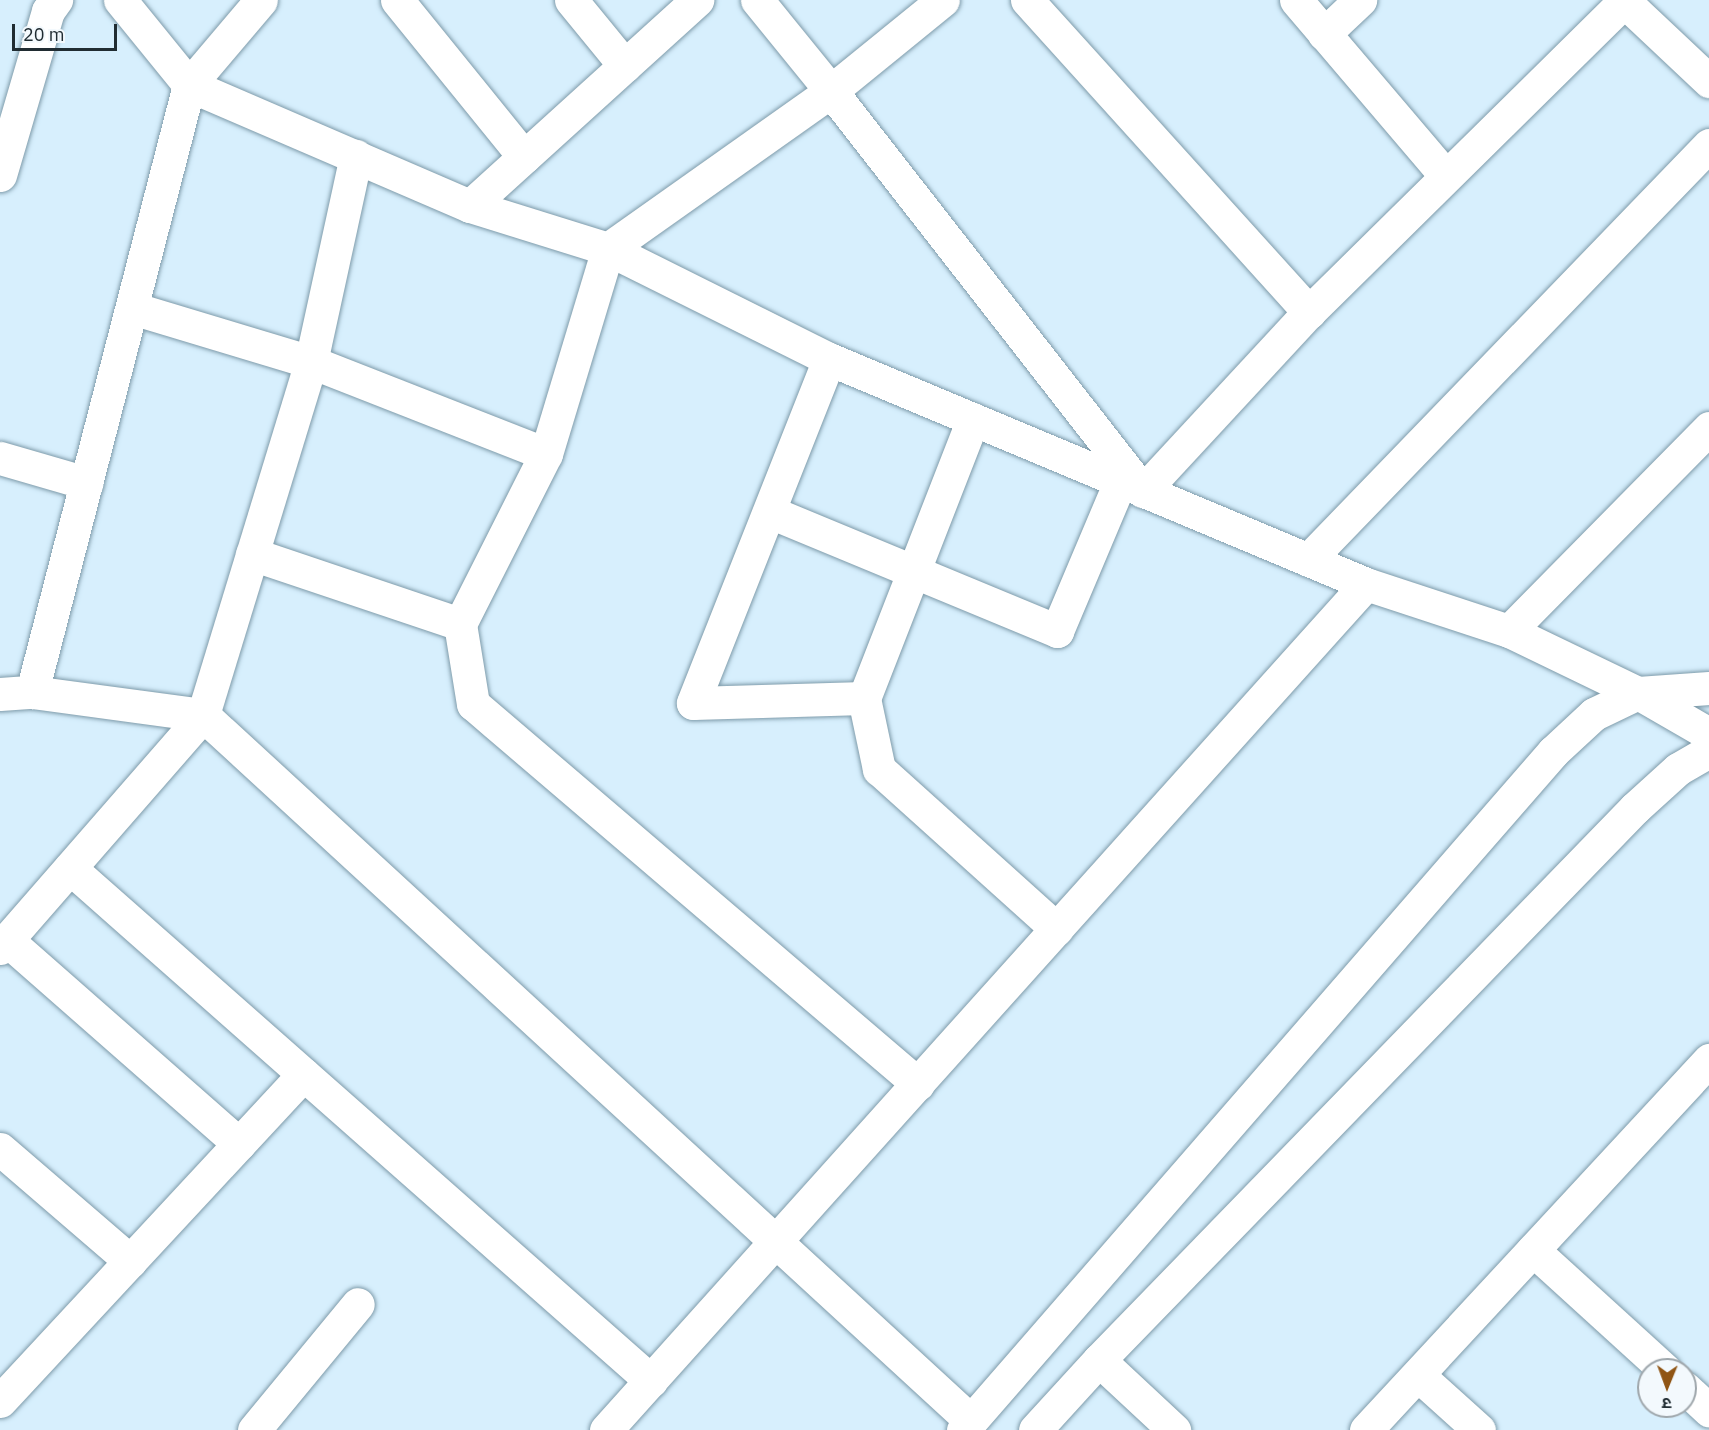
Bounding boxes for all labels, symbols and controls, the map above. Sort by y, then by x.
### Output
scale bar [15,12,120,50]
text: 20 m [23,23,65,46]
north arrow [1637,1358,1697,1418]
text: उ [1662,1394,1672,1414]

